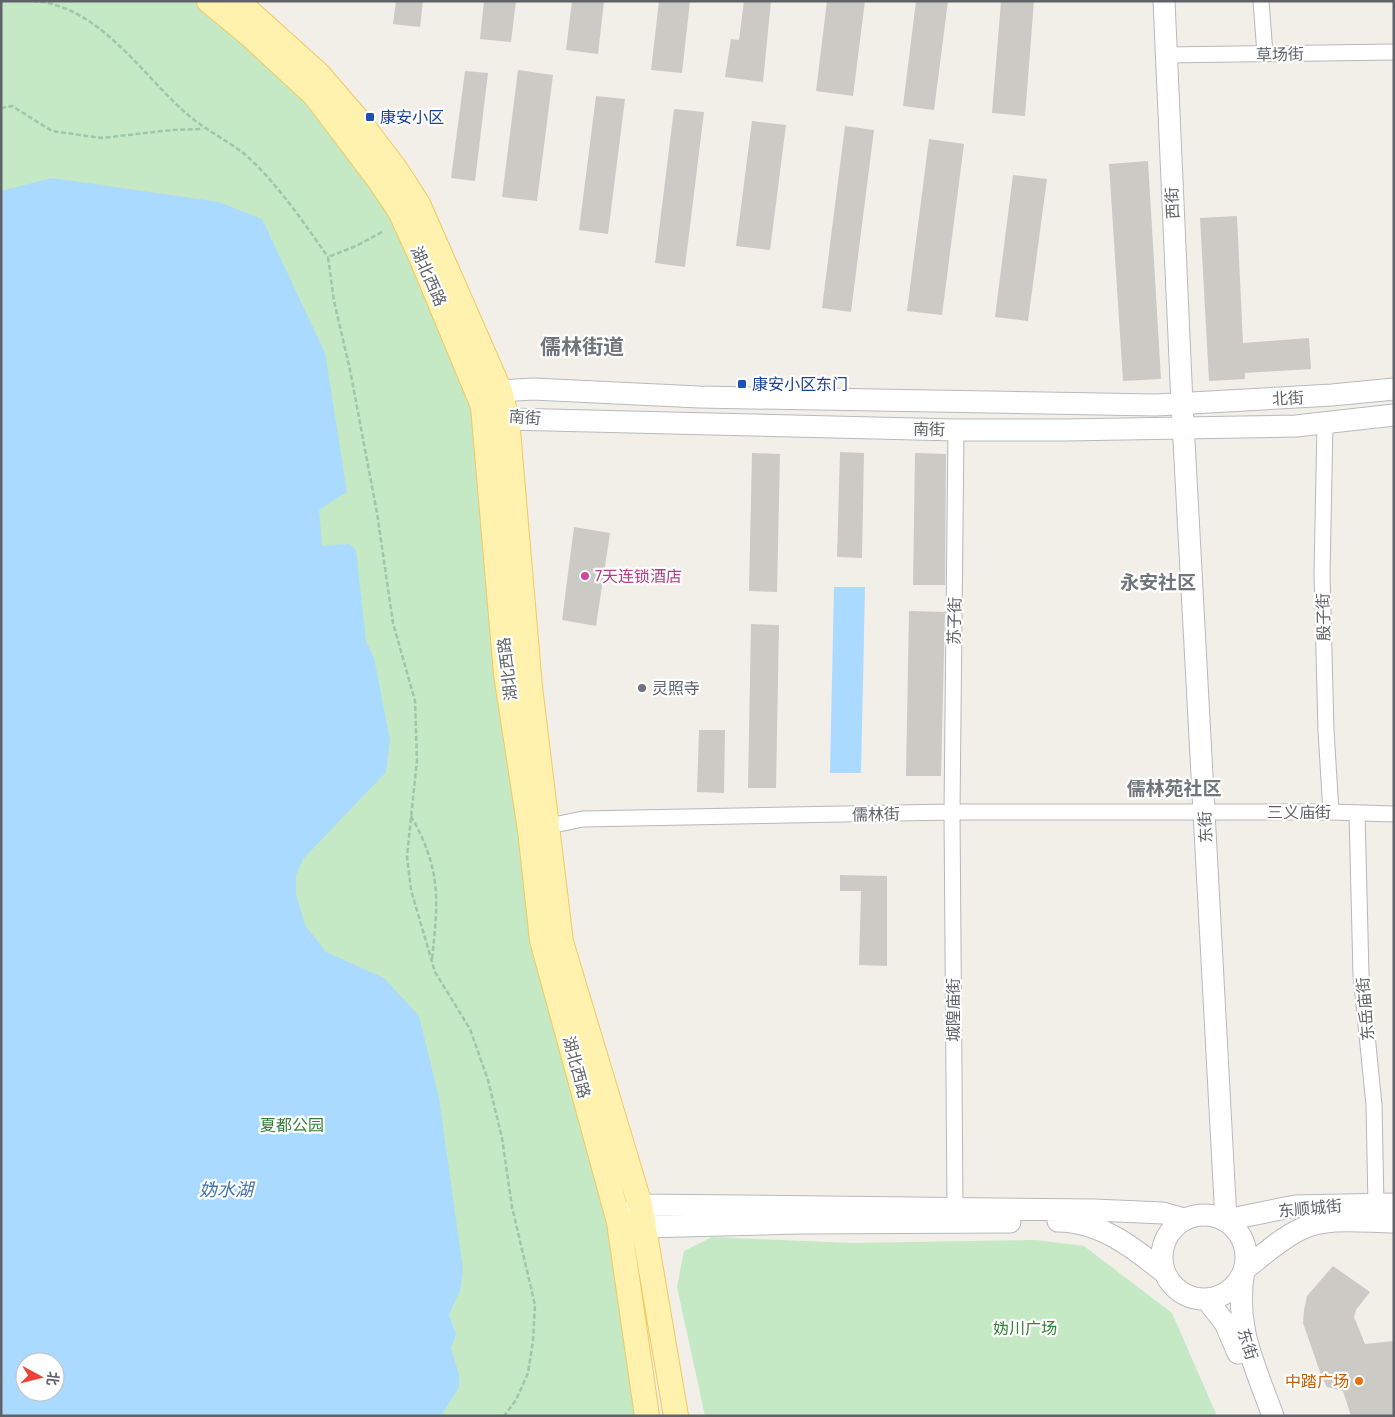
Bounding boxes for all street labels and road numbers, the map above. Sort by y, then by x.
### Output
street label: 草场街 [1256,45,1304,64]
street label: 西街 [1162,186,1183,219]
street label: 湖北西路 [407,243,450,309]
street label: 北街 [1272,388,1305,409]
street label: 南街 [508,407,542,428]
street label: 南街 [913,420,945,439]
street label: 殷子街 [1314,593,1333,641]
street label: 苏子街 [945,597,964,645]
street label: 湖北西路 [494,636,521,702]
street label: 三义庙街 [1267,803,1331,822]
street label: 儒林街 [852,805,900,824]
street label: 东街 [1195,810,1216,843]
street label: 东岳庙街 [1353,976,1378,1042]
street label: 城隍庙街 [944,978,963,1042]
street label: 湖北西路 [559,1034,594,1101]
street label: 东顺城街 [1277,1196,1343,1221]
street label: 东街 [1234,1326,1261,1362]

